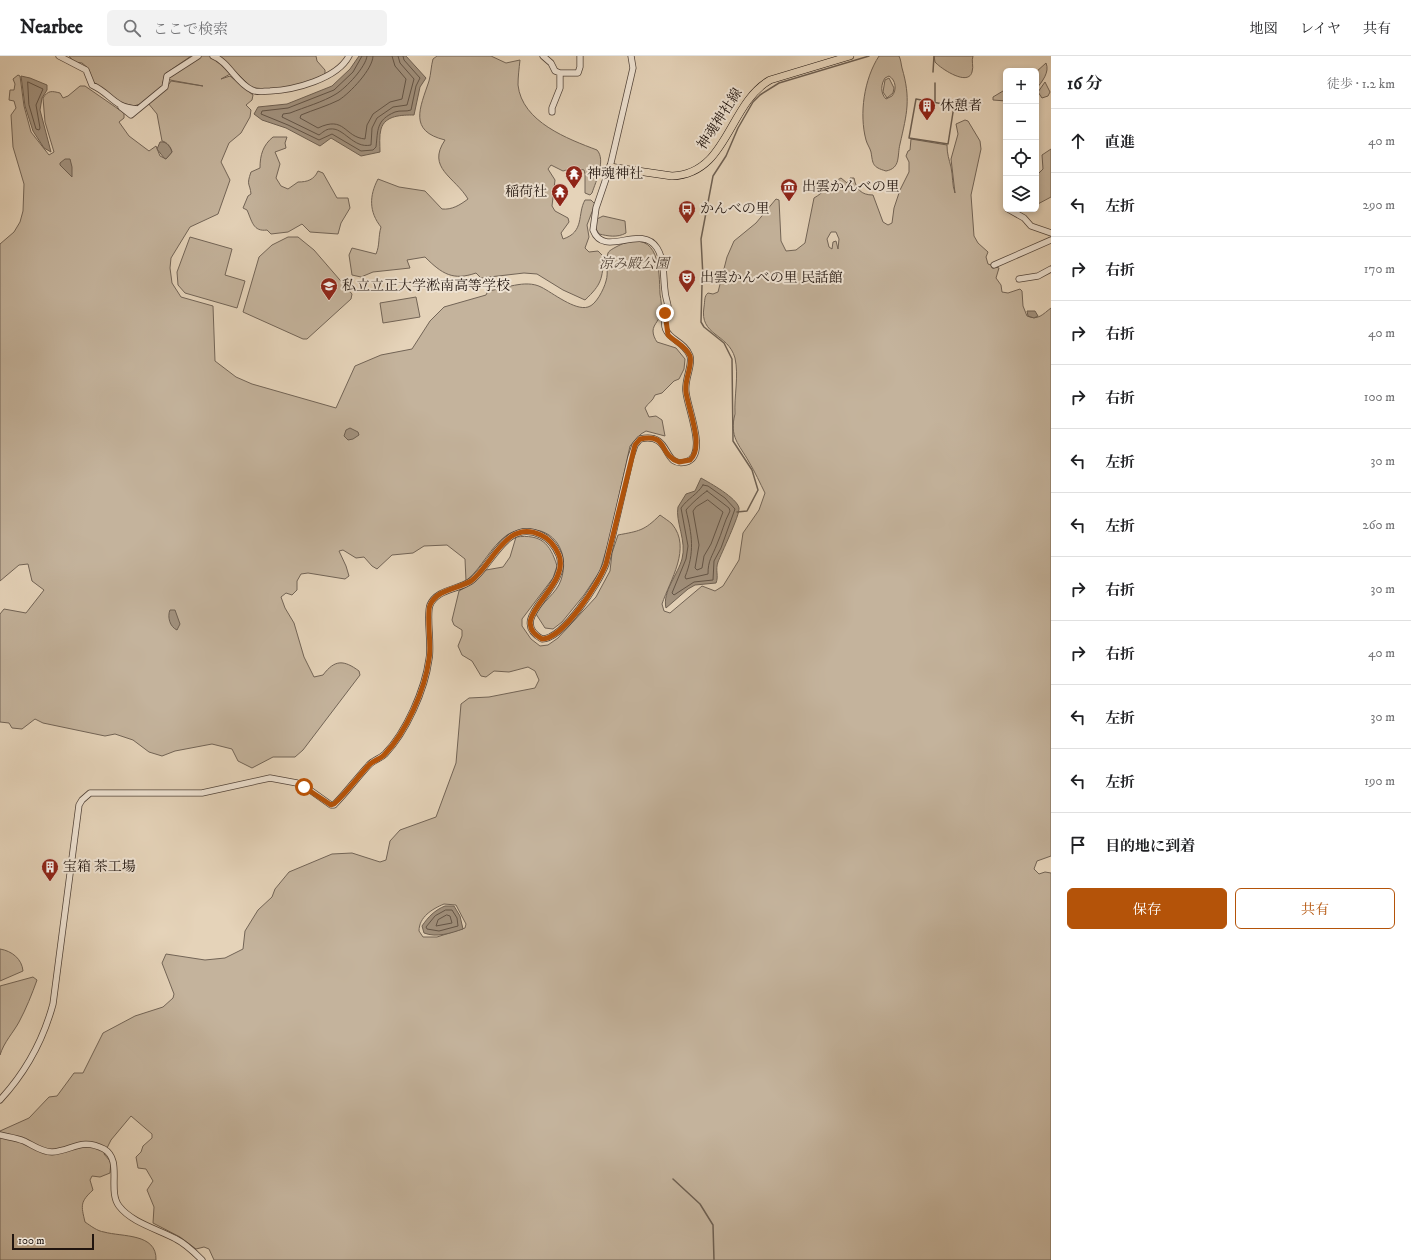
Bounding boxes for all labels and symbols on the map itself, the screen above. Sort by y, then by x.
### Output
street label: 神魂神社線 [693,85,747,153]
building icon: 休憩者 [917,96,937,121]
place label: 休憩者 [940,97,982,115]
temple icon: 神魂神社 [564,164,584,189]
place label: 神魂神社 [587,165,643,183]
museum icon: 出雲かんべの里 [779,177,799,202]
place label: 出雲かんべの里 [802,178,900,196]
temple icon: 稲荷社 [550,182,570,207]
place label: 稲荷社 [505,183,547,201]
bus stop icon: かんべの里 [677,199,697,224]
place label: かんべの里 [700,200,770,218]
park label: 涼み殿公園 [599,255,671,273]
theatre icon: 出雲かんべの里 民話館 [677,268,697,293]
place label: 出雲かんべの里 民話館 [700,269,843,287]
school or university icon: 私立立正大学淞南高等学校 [319,276,339,301]
place label: 私立立正大学淞南高等学校 [342,277,510,295]
route end [656,304,674,322]
route start [295,778,313,796]
building icon: 宝箱 茶工場 [40,857,60,882]
place label: 宝箱 茶工場 [63,858,136,876]
scale bar [12,1232,94,1251]

